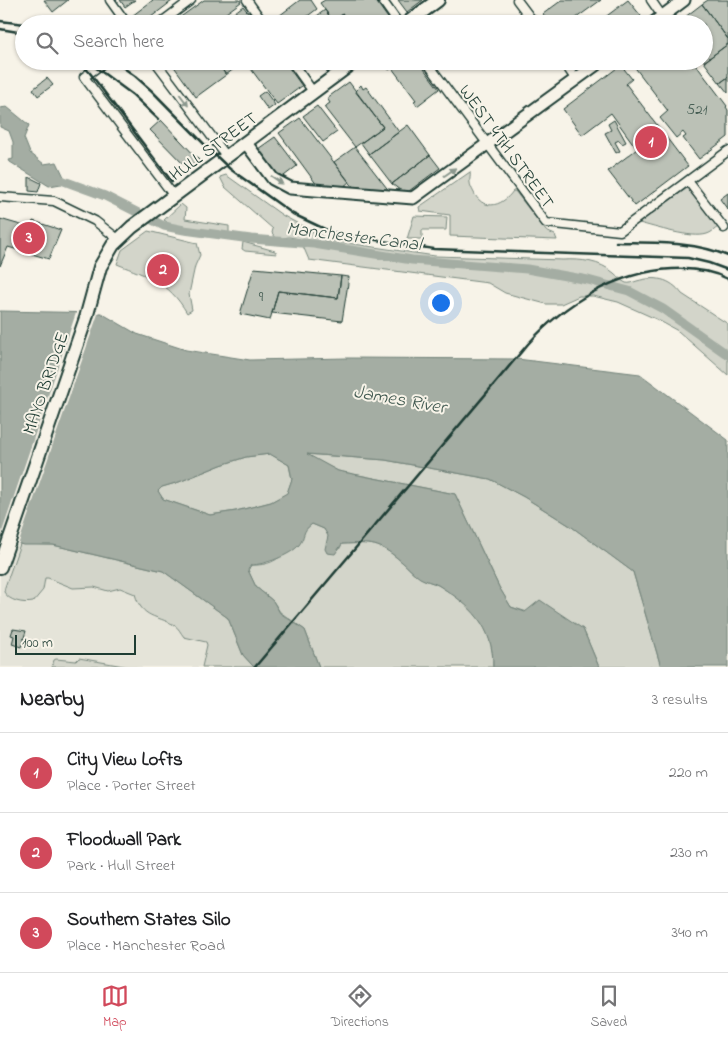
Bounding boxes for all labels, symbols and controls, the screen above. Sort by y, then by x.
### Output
search box [15,15,713,70]
icon: search [33,29,61,57]
text: Search here [73,29,164,56]
street label: WEST 4TH STREET [451,80,559,215]
one-way arrow [179,93,190,106]
house number: 521 [687,99,708,121]
street label: HULL STREET [165,107,264,189]
pin: 1 [635,123,667,161]
one-way arrow [443,166,456,177]
one-way arrow [270,175,284,185]
water label: Manchester Canal [285,216,426,260]
pin: 3 [13,219,45,257]
pin: 2 [147,251,179,289]
house number: 9 [259,286,264,308]
your location [428,290,454,316]
street label: MAYO BRIDGE [17,329,77,438]
water label: James River [351,379,450,422]
scale bar [15,632,136,655]
text: 100 m [22,633,53,654]
text: Nearby [20,685,84,715]
text: 3 results [652,688,708,712]
text: City View Lofts [67,747,183,774]
text: 1 [33,761,39,785]
text: 220 m [669,761,708,785]
text: Place · Porter Street [67,774,196,798]
text: Floodwall Park [67,827,181,854]
text: 2 [32,841,40,865]
text: 230 m [670,841,708,865]
text: Park · Hull Street [67,854,175,878]
text: Southern States Silo [67,907,231,934]
text: 3 [33,921,39,945]
text: 340 m [671,921,708,945]
text: Place · Manchester Road [67,934,225,958]
tab: Map [101,982,129,1033]
tab: Directions [331,982,389,1033]
tab: Saved [591,982,627,1033]

